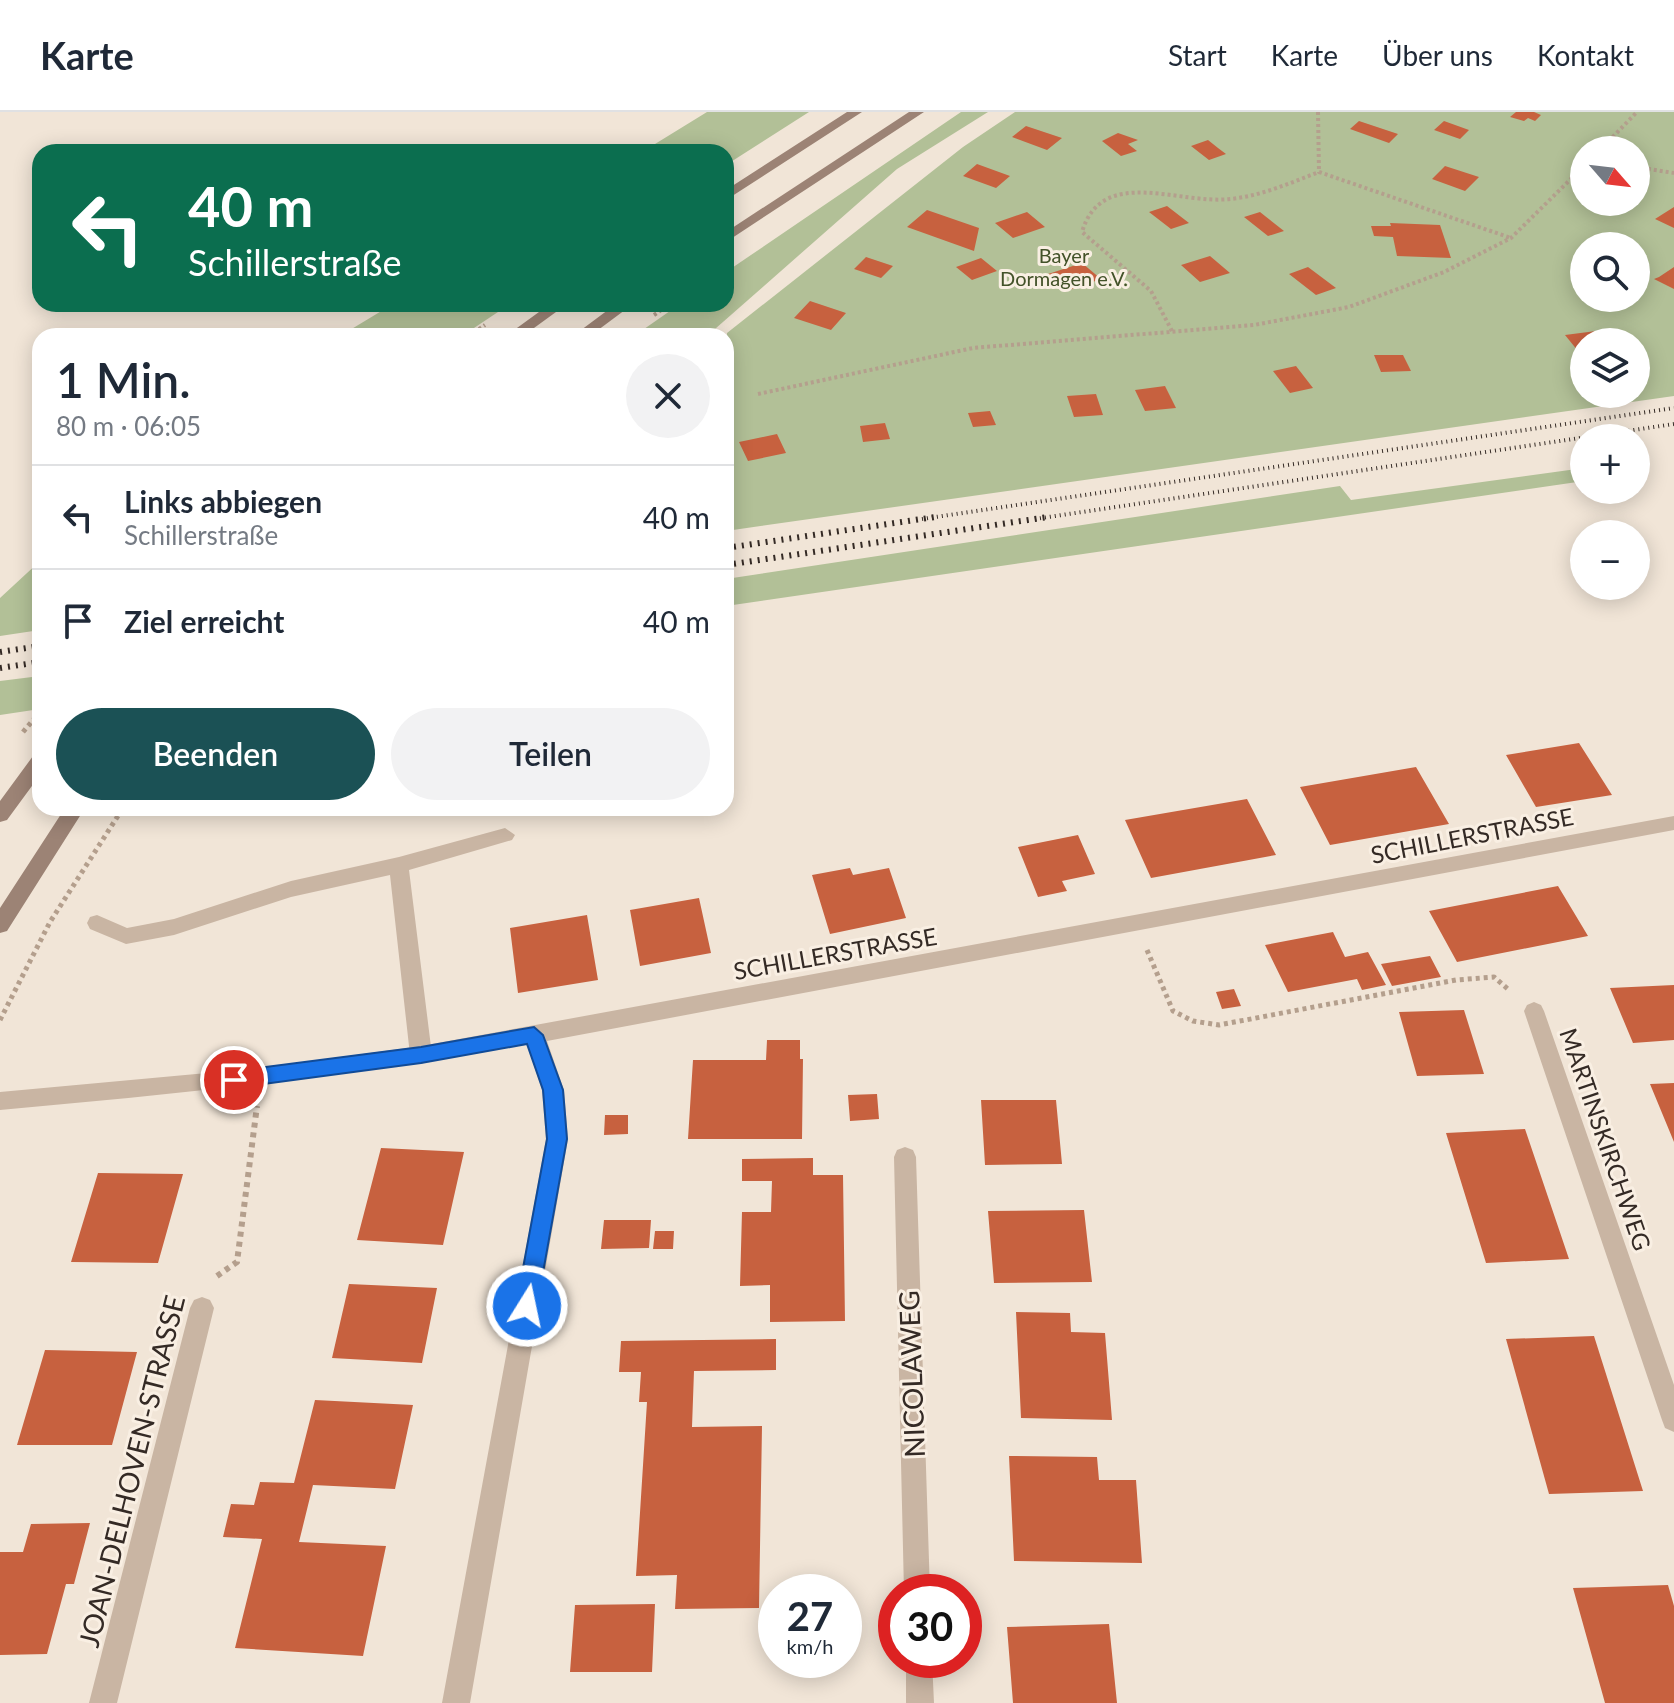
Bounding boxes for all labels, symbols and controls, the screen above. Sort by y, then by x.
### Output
text: Karte [40,32,134,78]
text: Start [1168,38,1227,72]
text: Karte [1271,38,1338,72]
text: Über uns [1382,38,1493,72]
text: Kontakt [1537,38,1634,72]
north arrow [1570,136,1650,216]
map controls [1570,136,1650,600]
text: 40 m [188,172,313,239]
icon: left [56,176,160,280]
button: search [1570,232,1650,312]
text: Schillerstraße [188,240,401,284]
park label: Bayer Dormagen e.V. [1000,243,1128,290]
button: layers [1570,328,1650,408]
text: 1 Min. [56,351,191,408]
button: close [626,354,710,438]
text: 80 m · 06:05 [56,410,201,442]
button: + [1570,424,1650,504]
text: Links abbiegen [124,483,322,519]
icon: left [56,495,100,539]
text: 40 m [643,499,710,535]
text: Schillerstraße [124,519,278,551]
button: − [1570,520,1650,600]
icon: arrive [56,599,100,643]
text: Ziel erreicht [124,603,284,639]
text: 40 m [643,603,710,639]
button: Beenden [56,708,375,800]
button: Teilen [391,708,710,800]
street label: SCHILLERSTRASSE [1368,801,1576,869]
street label: SCHILLERSTRASSE [731,921,939,985]
street label: MARTINSKIRCHWEG [1554,1024,1658,1254]
pin [200,1046,268,1114]
icon: arrive [212,1058,256,1102]
position arrow [485,1264,569,1348]
street label: NICOLAWEG [891,1290,931,1458]
street label: JOAN-DELHOVEN-STRASSE [71,1292,191,1650]
speed limit sign: 30 [878,1574,982,1678]
text: 27 [787,1592,833,1640]
text: km/h [787,1634,833,1658]

